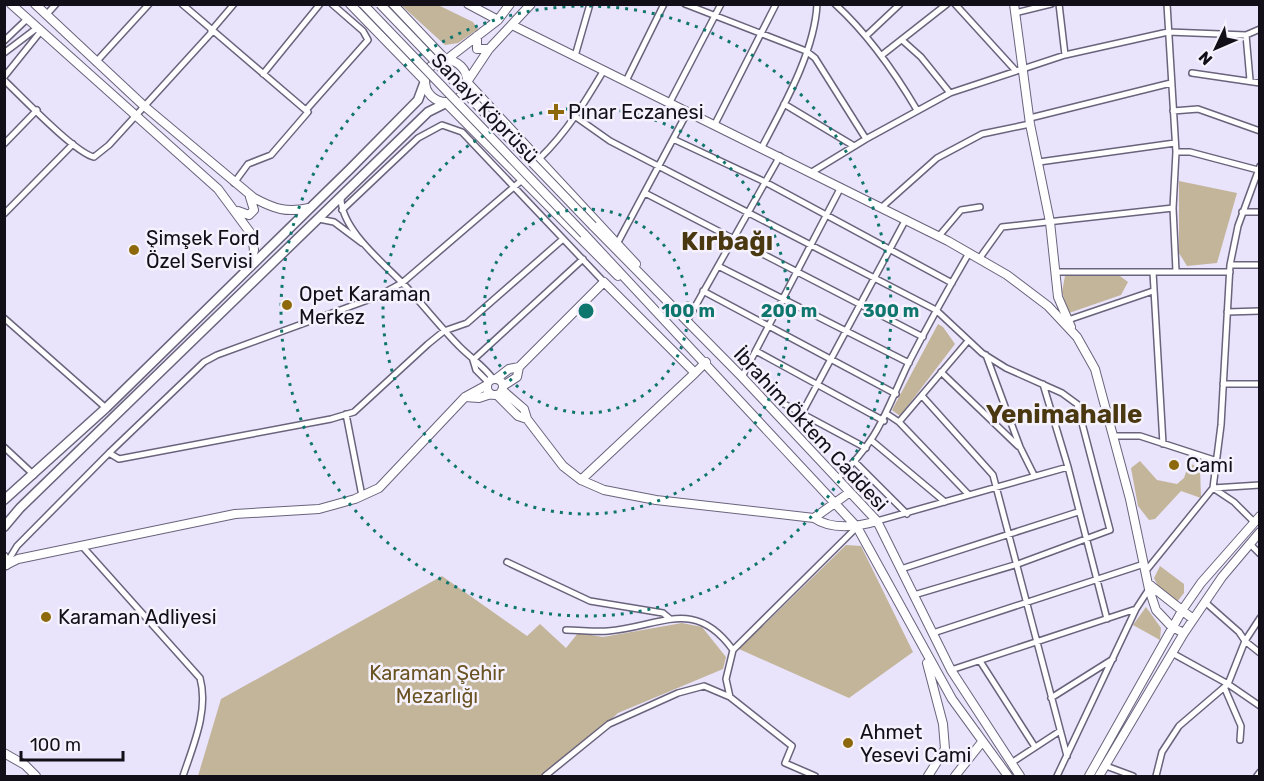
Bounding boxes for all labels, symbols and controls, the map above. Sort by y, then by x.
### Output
north arrow [1186,18,1246,78]
text: N [1195,47,1216,69]
street label: Sanayi Köprüsü [426,48,544,168]
place label: Pınar Eczanesi [568,100,704,124]
marker: Pınar Eczanesi [549,105,563,119]
place label: Şimşek Ford Özel Servisi [146,226,260,273]
district label: Kırbağı [681,226,773,257]
marker: Şimşek Ford Özel Servisi [127,243,141,257]
place label: Opet Karaman Merkez [299,282,431,329]
marker: Opet Karaman Merkez [280,298,294,312]
text: 100 m [661,300,715,322]
text: 200 m [761,300,817,322]
text: 300 m [863,300,919,322]
centre of rings [576,301,596,321]
street label: İbrahim Öktem Caddesi [729,342,893,516]
district label: Yenimahalle [986,399,1142,430]
place label: Cami [1186,453,1233,477]
marker: Cami [1167,458,1181,472]
place label: Karaman Adliyesi [58,605,217,629]
marker: Karaman Adliyesi [39,610,53,624]
park label: Karaman Şehir Mezarlığı [369,661,505,708]
place label: Ahmet Yesevi Cami [860,720,971,767]
scale bar [21,724,123,762]
text: 100 m [30,734,81,756]
marker: Ahmet Yesevi Cami [841,736,855,750]

